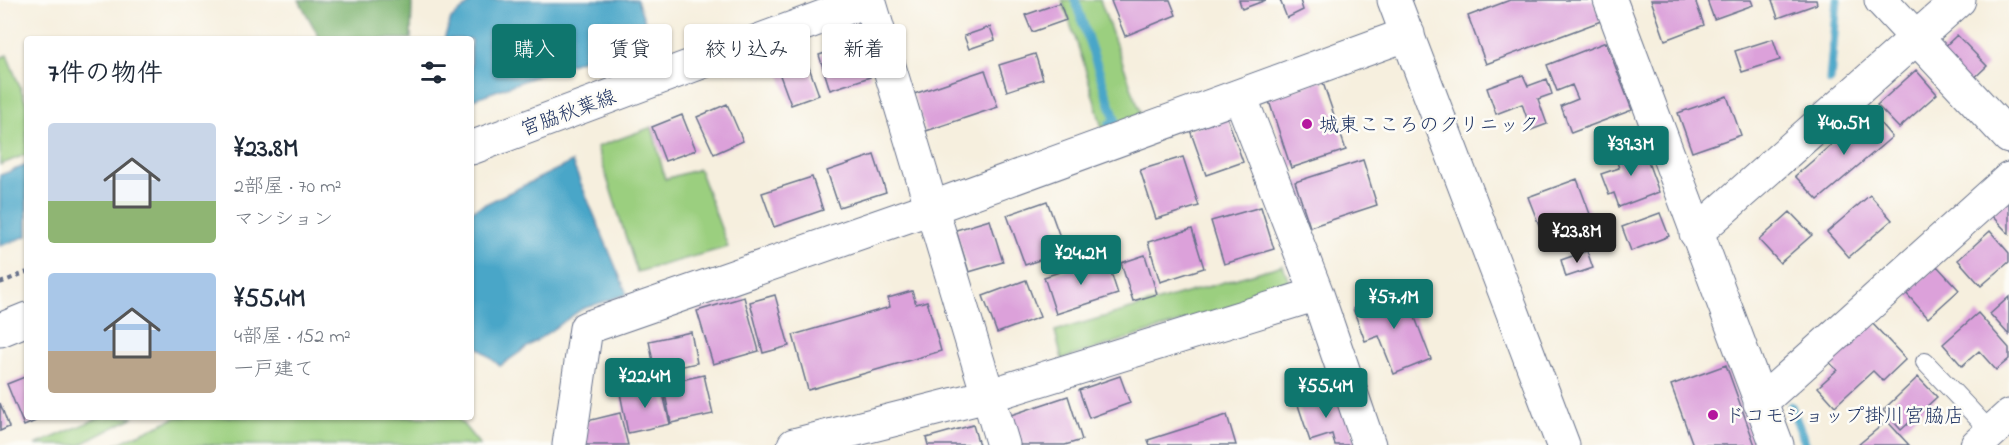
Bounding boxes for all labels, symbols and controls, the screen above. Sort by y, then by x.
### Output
chip: 購入 [492,24,576,78]
chip: 賃貸 [588,24,672,78]
chip: 絞り込み [684,24,810,78]
chip: 新着 [822,24,906,78]
text: 7件の物件 [48,56,163,94]
icon: filters [417,56,450,89]
street label: 宮脇秋葉線 [517,84,621,145]
pin: ¥40.5M [1795,105,1893,156]
text: ¥40.5M [1818,110,1870,139]
place label: 城東こころのクリニック [1319,112,1539,141]
marker: 城東こころのクリニック [1300,117,1314,131]
pin: ¥39.3M [1582,126,1680,177]
text: ¥23.8M [234,131,299,169]
text: ¥39.3M [1608,131,1654,160]
icon: home [96,147,168,219]
text: 2部屋 · 70 m² [234,173,342,202]
text: マンション [234,206,333,235]
pin: ¥23.8M [1528,213,1626,264]
text: ¥23.8M [1552,218,1602,247]
pin: ¥24.2M [1032,235,1130,286]
text: ¥24.2M [1055,240,1107,269]
pin: ¥57.1M [1345,279,1443,330]
text: ¥55.4M [234,281,306,319]
text: ¥57.1M [1369,284,1419,313]
icon: home [96,297,168,369]
text: 4部屋 · 152 m² [234,323,351,352]
text: 一戸建て [234,356,314,385]
pin: ¥22.4M [596,358,694,409]
text: ¥22.4M [619,363,671,392]
pin: ¥55.4M [1277,368,1375,419]
text: ¥55.4M [1298,373,1354,402]
place label: ドコモショップ掛川宮脇店 [1725,403,1964,432]
marker: ドコモショップ掛川宮脇店 [1706,408,1720,422]

